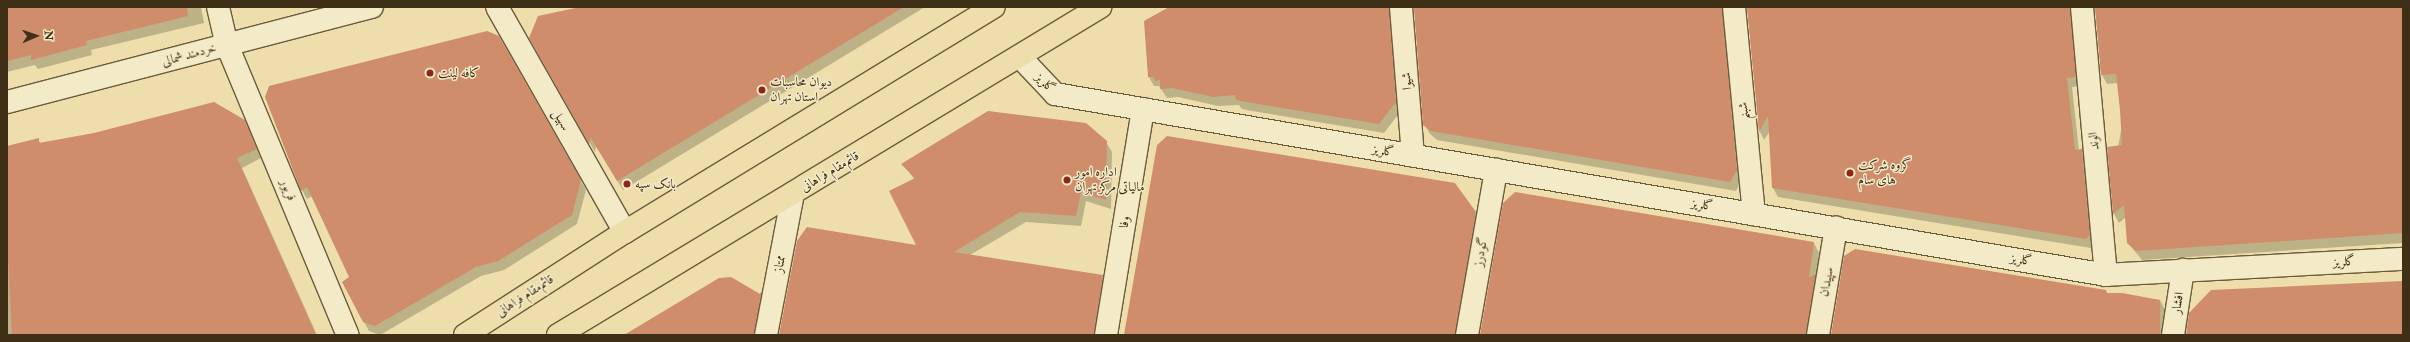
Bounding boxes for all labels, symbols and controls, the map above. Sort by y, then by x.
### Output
north arrow [16,16,56,56]
text: N [42,30,55,41]
street label: خردمند شمالی [160,40,218,70]
place label: کافه لینت [438,65,480,81]
marker: کافه لینت [425,68,435,78]
street label: گلریز [1032,70,1058,96]
street label: شیوا [1399,72,1415,90]
place label: دیوان محاسبات استان تهران [770,75,832,106]
marker: دیوان محاسبات استان تهران [757,85,767,95]
street label: شبنم [1735,101,1753,121]
street label: سهیل [549,107,573,133]
street label: الوند [2085,131,2103,151]
street label: گلریز [1371,141,1395,161]
street label: قائم‌مقام فراهانی [798,148,862,196]
place label: گروه شرکت های سام [1858,158,1912,189]
place label: اداره امور مالیاتی مرکز تهران [1075,165,1145,196]
marker: گروه شرکت های سام [1845,168,1855,178]
marker: اداره امور مالیاتی مرکز تهران [1062,175,1072,185]
place label: بانک سپه [635,176,676,192]
street label: فریور [277,177,299,203]
marker: بانک سپه [622,179,632,189]
street label: گلریز [1690,195,1714,215]
street label: وفا [1116,215,1134,229]
street label: گودرز [1471,236,1491,268]
street label: گلریز [2009,250,2033,270]
street label: ممتاز [771,254,789,274]
street label: گلریز [2333,254,2355,270]
street label: سپیدان [1817,266,1837,298]
street label: قائم‌مقام فراهانی [493,272,557,320]
street label: افشار [2169,291,2187,315]

